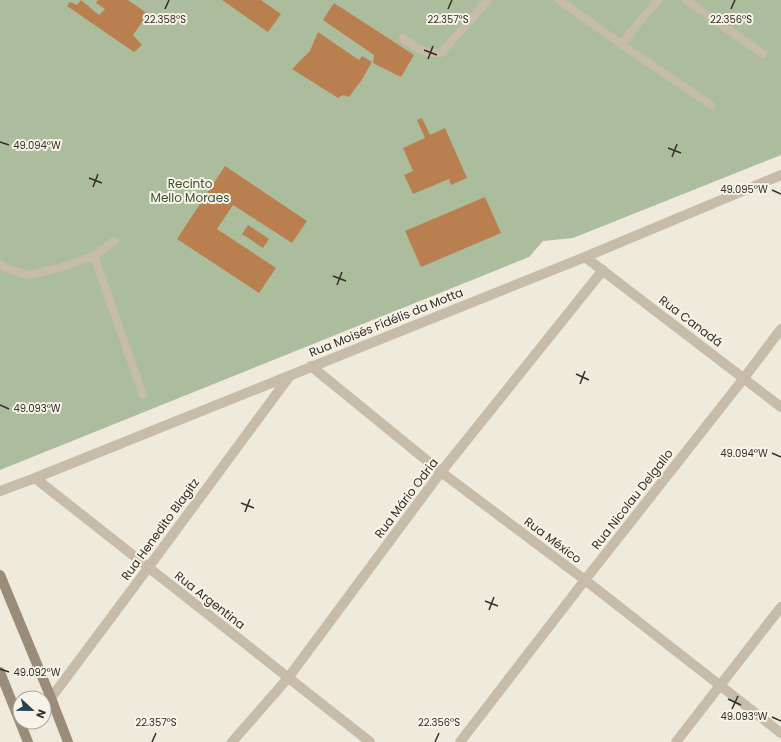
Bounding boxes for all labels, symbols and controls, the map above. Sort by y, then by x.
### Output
text: 22.358°S [144,12,186,27]
text: 22.357°S [427,12,469,27]
text: 22.356°S [710,12,752,27]
text: 49.094°W [13,138,61,153]
park label: Recinto Mello Moraes [151,175,229,206]
text: 49.095°W [720,182,768,197]
street label: Rua Moisés Fidélis da Motta [306,283,466,361]
street label: Rua Canadá [656,291,726,351]
text: 49.093°W [13,401,61,416]
street label: Rua Nicolau Delgallo [587,445,677,553]
text: 49.094°W [720,446,768,461]
street label: Rua Mário Odria [370,454,442,542]
street label: Rua Henedito Blagitz [117,474,203,584]
street label: Rua México [521,513,585,567]
street label: Rua Argentina [171,567,249,633]
text: 49.092°W [14,665,61,680]
north arrow [12,690,52,730]
text: N [32,707,50,721]
text: 49.093°W [720,709,768,724]
text: 22.357°S [135,715,177,730]
text: 22.356°S [418,715,460,730]

